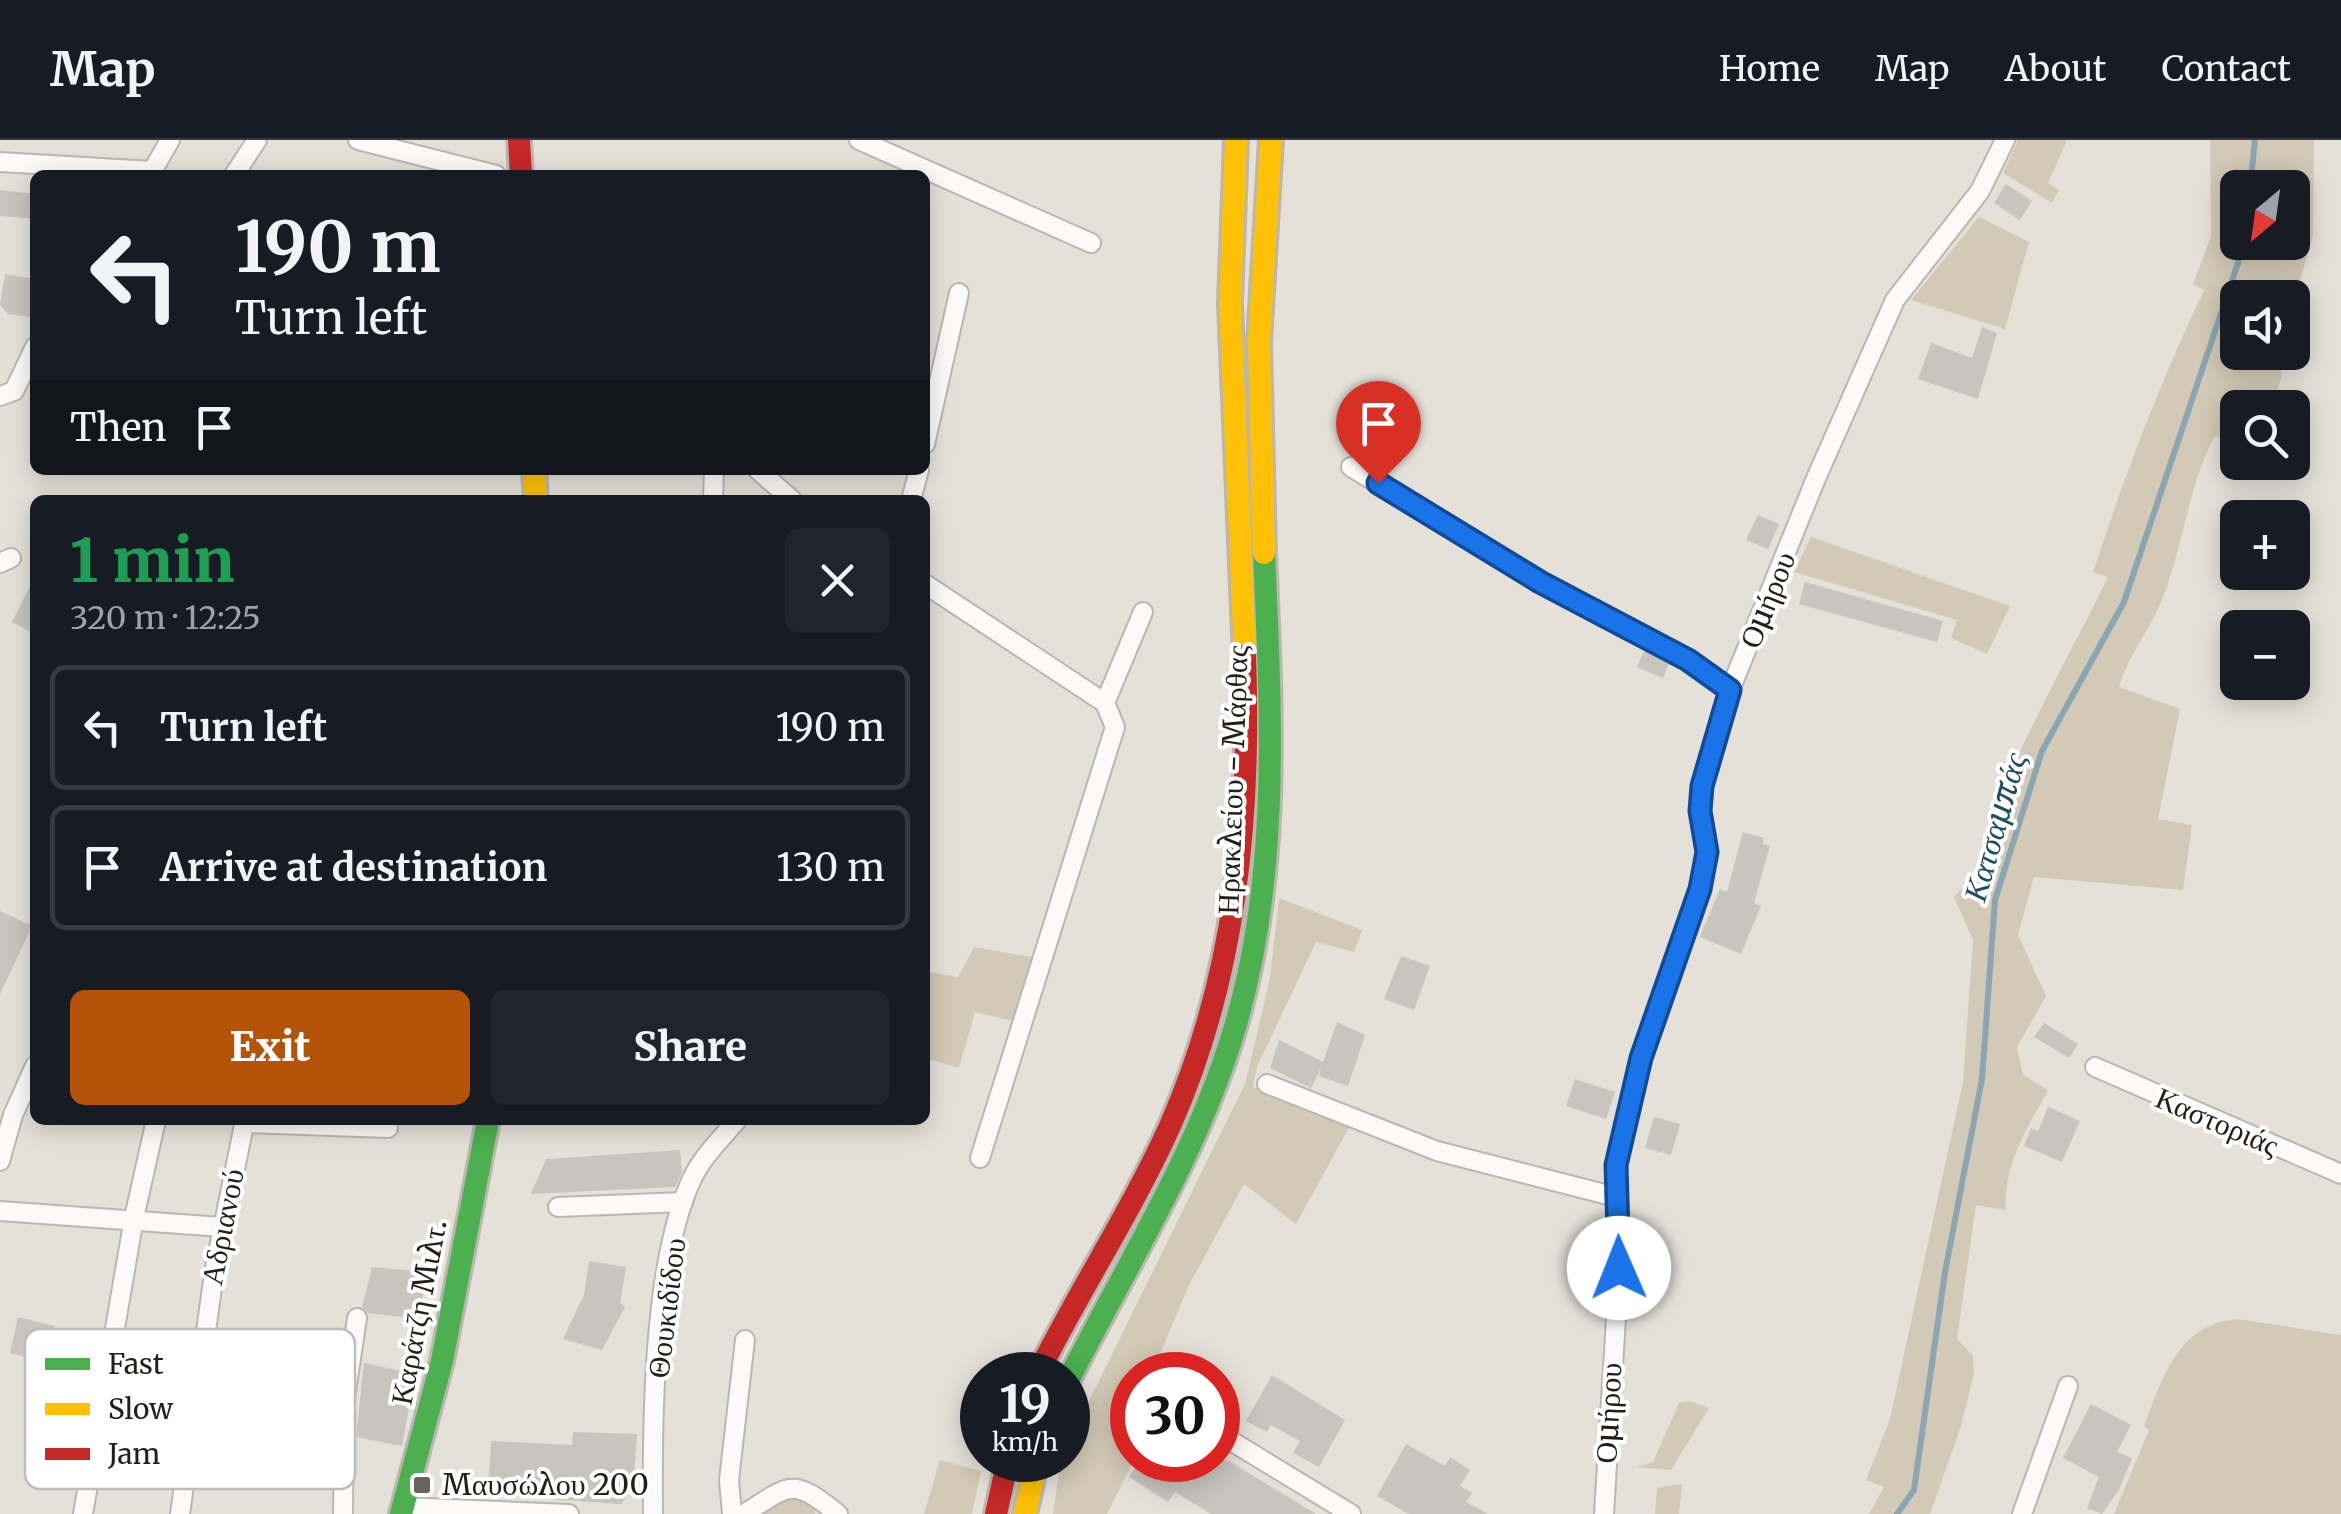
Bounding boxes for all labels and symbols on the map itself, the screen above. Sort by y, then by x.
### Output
north arrow [2220,170,2310,260]
pin [1336,381,1421,484]
street label: Ομήρου [1731,546,1804,654]
street label: Ηρακλείου - Μάρθας [1208,645,1256,915]
water label: Κατσαμπάς [1954,747,2036,907]
street label: Καστοριάς [2150,1078,2285,1164]
street label: Αδριανού [192,1165,252,1288]
street label: Καράτζη Μιλτ. [381,1216,455,1408]
position arrow [1567,1216,1671,1320]
street label: Θουκιδίδου [639,1236,693,1380]
legend [25,1329,355,1489]
text: Fast [108,1346,164,1382]
speed limit sign: 30 [1110,1352,1240,1482]
street label: Ομήρου [1586,1362,1630,1464]
text: Slow [108,1391,173,1427]
text: Jam [107,1436,161,1472]
place label: Μαυσώλου 200 [442,1465,649,1503]
marker: Μαυσώλου 200 [411,1474,433,1496]

